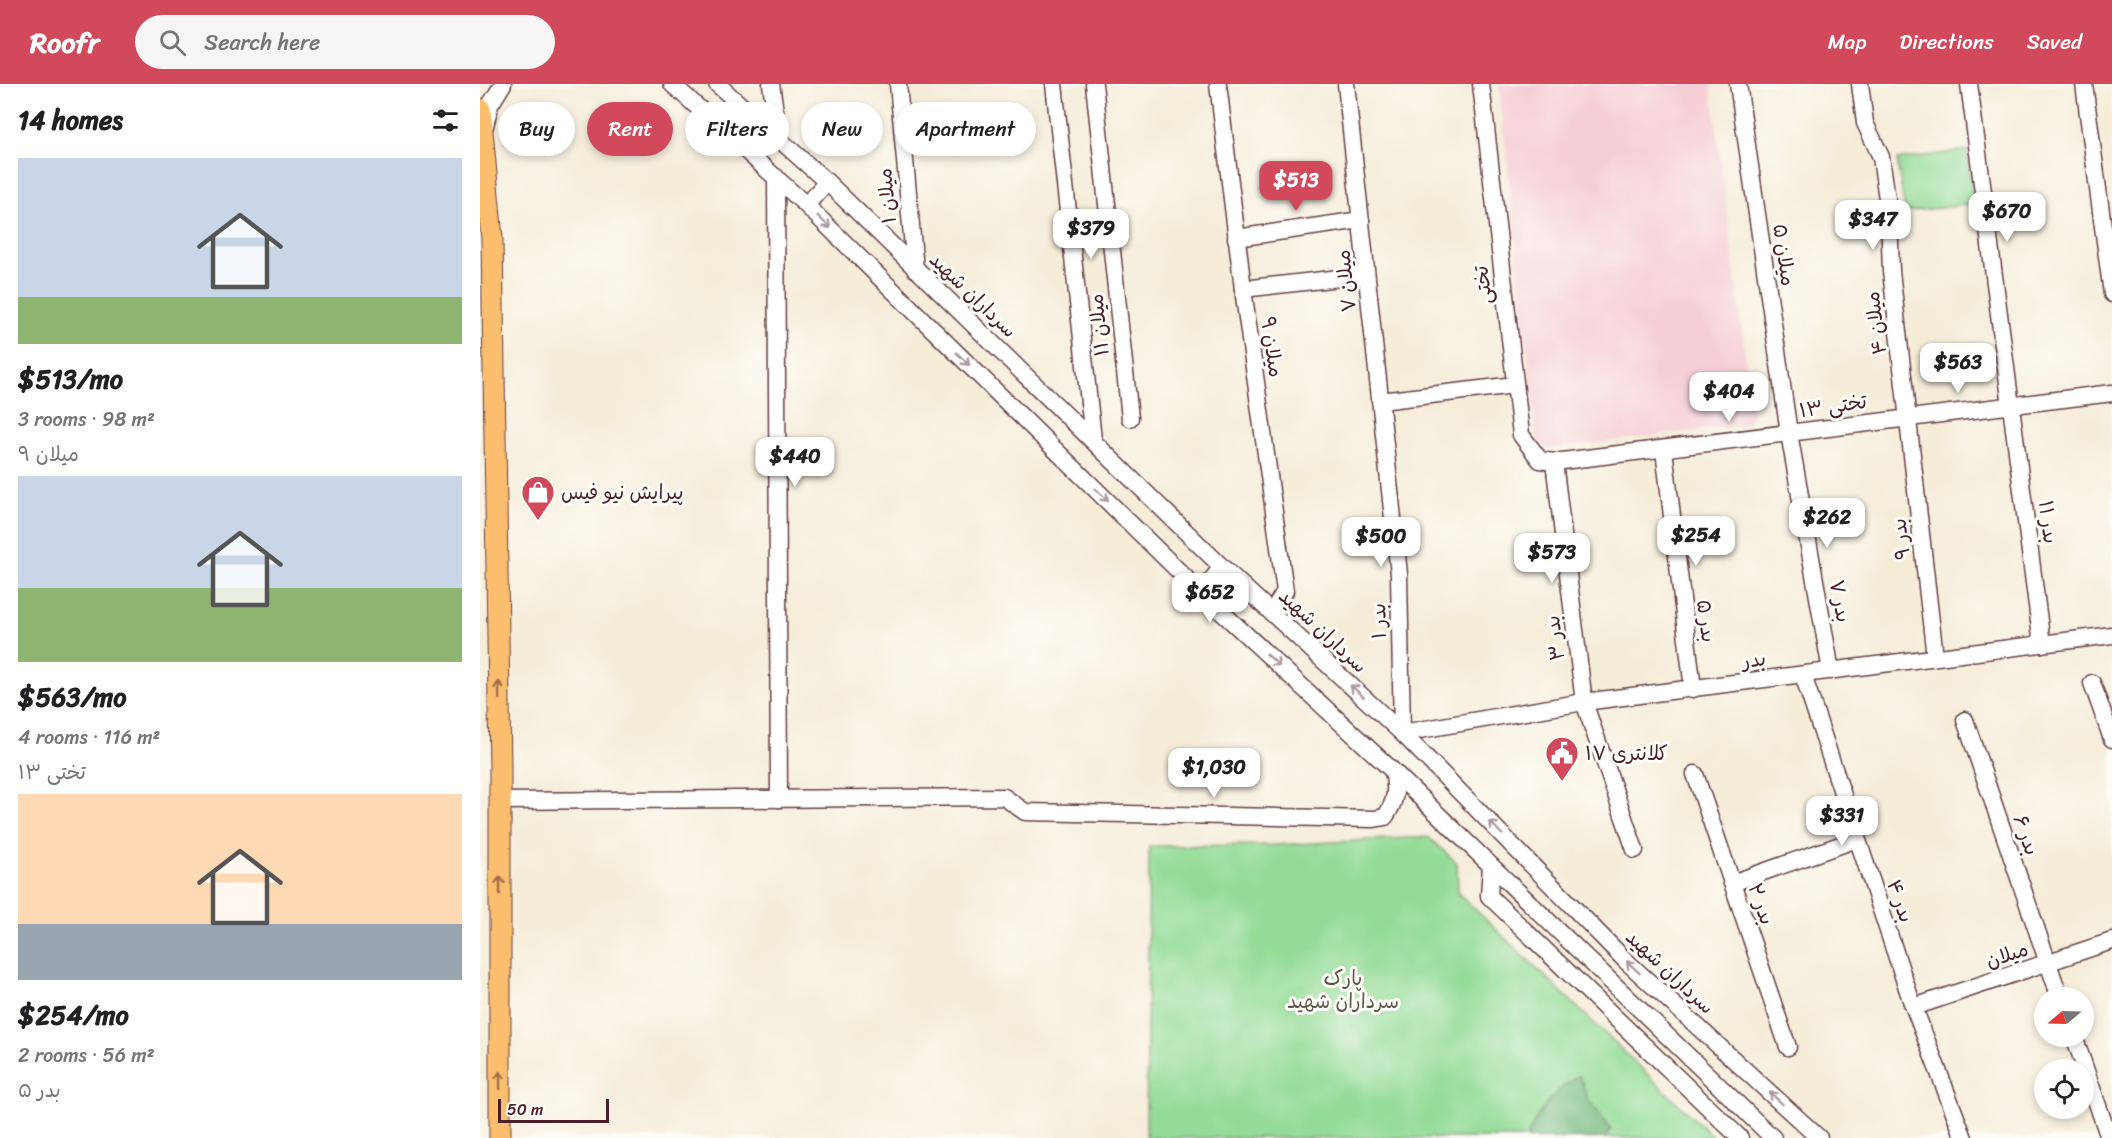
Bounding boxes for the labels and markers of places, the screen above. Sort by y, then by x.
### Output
pin: $513 [1260,161,1332,212]
pin: $670 [1971,192,2043,243]
pin: $347 [1837,200,1909,251]
pin: $379 [1055,209,1127,260]
pin: $563 [1922,343,1994,394]
pin: $404 [1693,372,1765,423]
pin: $440 [759,437,831,488]
shop icon: پیرایش نیو فیس [520,474,556,521]
place label: پیرایش نیو فیس [561,475,684,510]
pin: $262 [1791,498,1863,549]
pin: $254 [1660,516,1732,567]
pin: $500 [1345,517,1417,568]
pin: $573 [1516,533,1588,584]
pin: $652 [1174,573,1246,624]
public building icon: کلانتری ۱۷ [1544,735,1580,782]
place label: کلانتری ۱۷ [1585,736,1668,771]
pin: $1,030 [1165,748,1263,799]
pin: $331 [1806,796,1878,847]

